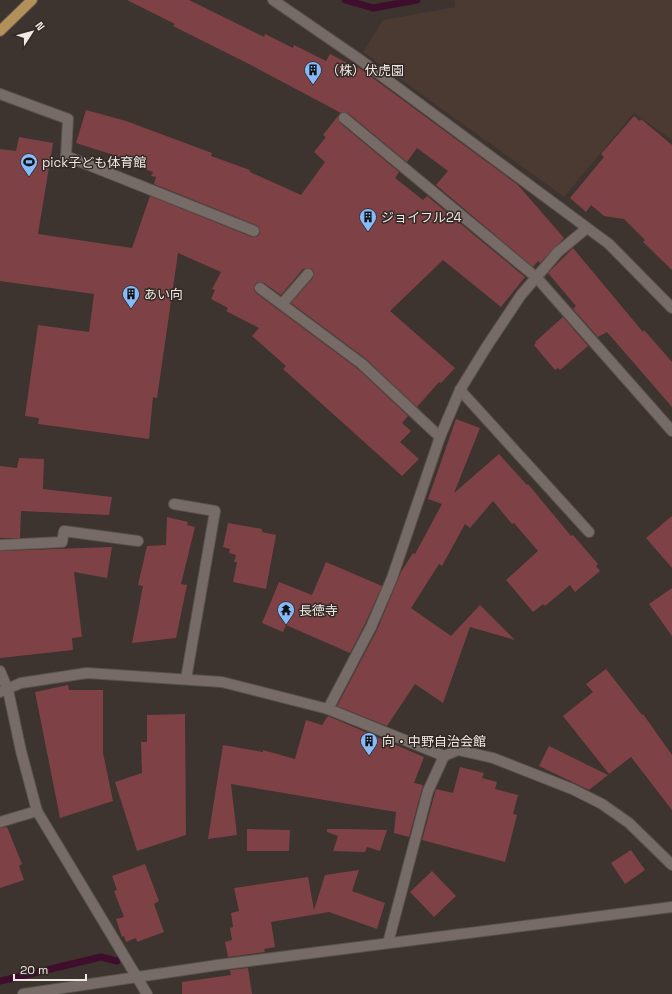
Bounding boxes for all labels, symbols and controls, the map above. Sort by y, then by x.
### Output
north arrow [12,12,52,52]
text: N [32,19,48,33]
building icon: （株）伏虎園 [303,60,323,85]
place label: （株）伏虎園 [326,62,404,79]
sports icon: pick子ども体育館 [19,152,39,177]
place label: pick子ども体育館 [42,154,146,171]
building icon: ジョイフル24 [358,207,378,232]
place label: ジョイフル24 [381,209,462,226]
building icon: あい向 [121,284,141,309]
place label: あい向 [144,286,183,303]
temple icon: 長徳寺 [276,600,296,625]
place label: 長徳寺 [299,602,338,619]
building icon: 向・中野自治会館 [359,731,379,756]
place label: 向・中野自治会館 [382,733,486,750]
scale bar [14,956,86,982]
text: 20 m [20,962,48,978]

